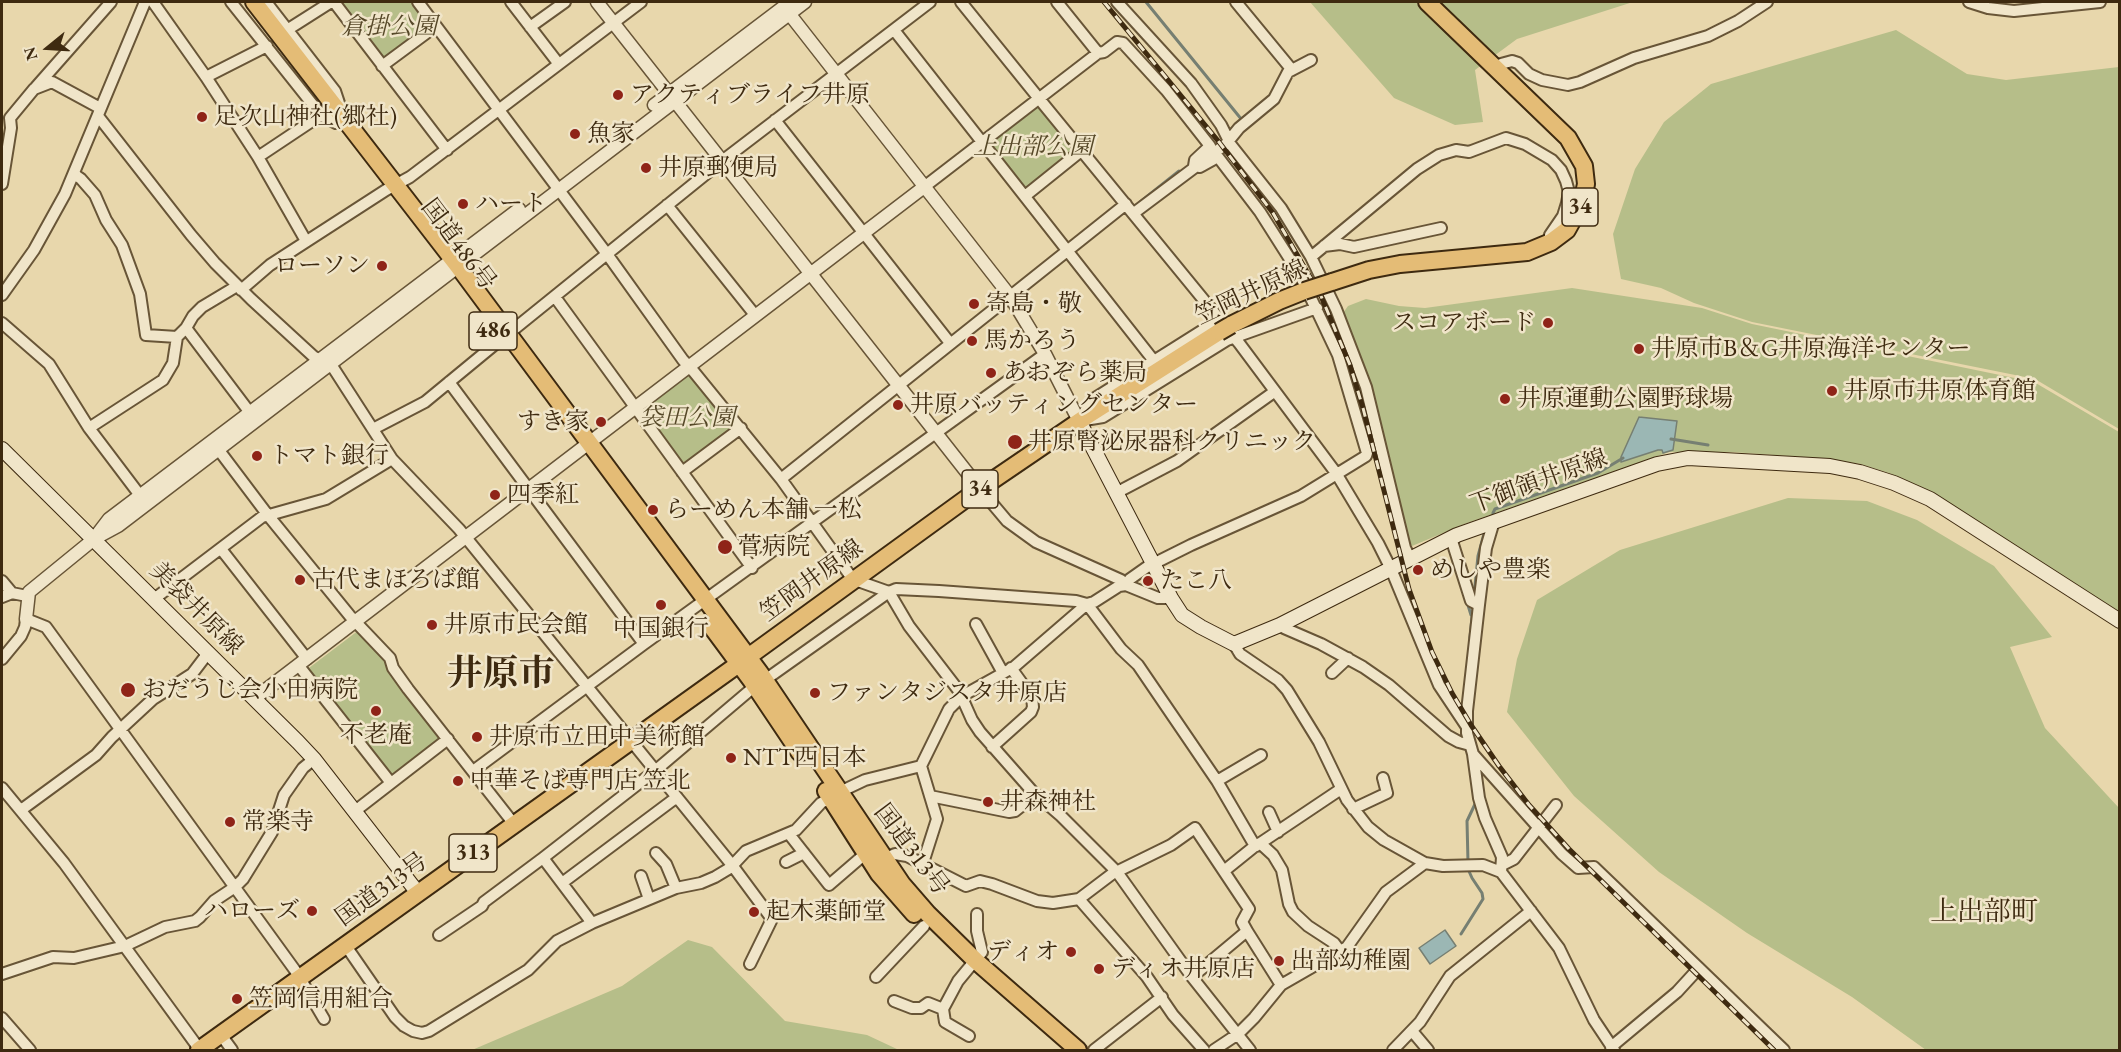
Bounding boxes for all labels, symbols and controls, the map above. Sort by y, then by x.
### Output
park label: 倉掛公園 [341,13,437,41]
north arrow [18,18,78,78]
text: N [18,44,42,63]
place label: アクティブライフ井原 [630,81,870,109]
marker: アクティブライフ井原 [611,88,625,102]
place label: 足次山神社(郷社) [214,103,397,131]
marker: 足次山神社(郷社) [195,110,209,124]
place label: 魚家 [587,120,635,148]
marker: 魚家 [568,127,582,141]
park label: 上出部公園 [973,133,1093,161]
place label: 井原郵便局 [658,154,778,182]
marker: 井原郵便局 [639,161,653,175]
road number: 34 [1562,188,1598,226]
place label: ハート [475,190,547,218]
street label: 国道486号 [414,194,502,296]
marker: ハート [456,197,470,211]
place label: ローソン [274,252,370,280]
street label: 笠岡井原線 [1191,255,1311,331]
marker: ローソン [375,259,389,273]
place label: 寄島・敬 [986,290,1082,318]
marker: 寄島・敬 [967,297,981,311]
place label: スコアボード [1392,309,1536,337]
road number: 486 [469,312,517,350]
marker: スコアボード [1541,316,1555,330]
place label: 馬かろう [984,327,1080,355]
marker: 馬かろう [965,334,979,348]
place label: 井原市B＆G井原海洋センター [1651,335,1971,363]
marker: 井原市B＆G井原海洋センター [1632,342,1646,356]
place label: あおぞら薬局 [1003,359,1147,387]
marker: あおぞら薬局 [984,366,998,380]
place label: 井原市井原体育館 [1844,377,2036,405]
marker: 井原市井原体育館 [1825,384,1839,398]
place label: 井原運動公園野球場 [1517,385,1733,413]
place label: 井原バッティングセンター [910,391,1198,419]
marker: 井原運動公園野球場 [1498,392,1512,406]
marker: 井原バッティングセンター [891,398,905,412]
park label: 袋田公園 [639,404,735,432]
place label: すき家 [517,408,589,436]
marker: すき家 [594,415,608,429]
place label: 井原腎泌尿器科クリニック [1028,428,1316,456]
marker: 井原腎泌尿器科クリニック [1006,433,1024,451]
place label: トマト銀行 [269,442,389,470]
street label: 下御領井原線 [1466,444,1612,520]
marker: トマト銀行 [250,449,264,463]
road number: 34 [962,470,998,508]
place label: 四季紅 [507,481,579,509]
marker: 四季紅 [488,488,502,502]
place label: らーめん本舗 一松 [665,496,862,524]
marker: らーめん本舗 一松 [646,503,660,517]
place label: 菅病院 [738,533,810,561]
street label: 笠岡井原線 [755,534,869,628]
marker: 菅病院 [716,538,734,556]
street label: 美袋井原線 [143,556,249,662]
place label: めしや豊楽 [1430,556,1550,584]
marker: めしや豊楽 [1411,563,1425,577]
place label: 古代まほろば館 [312,566,480,594]
place label: たこ八 [1160,567,1232,595]
marker: 古代まほろば館 [293,573,307,587]
marker: たこ八 [1141,574,1155,588]
marker: 中国銀行 [654,598,668,612]
place label: 井原市民会館 [444,611,588,639]
place label: 中国銀行 [613,615,709,643]
marker: 井原市民会館 [425,618,439,632]
district label: 井原市 [447,653,555,697]
place label: おだうじ会小田病院 [142,676,358,704]
place label: ファンタジスタ井原店 [827,679,1067,707]
marker: おだうじ会小田病院 [119,681,137,699]
marker: ファンタジスタ井原店 [808,686,822,700]
marker: 不老庵 [369,704,383,718]
place label: 不老庵 [340,721,412,749]
place label: 井原市立田中美術館 [489,723,705,751]
marker: 井原市立田中美術館 [470,730,484,744]
place label: NTT西日本 [743,744,866,772]
marker: NTT西日本 [724,751,738,765]
place label: 中華そば専門店 笠北 [470,767,691,795]
marker: 中華そば専門店 笠北 [451,774,465,788]
place label: 井森神社 [1000,788,1096,816]
marker: 井森神社 [981,795,995,809]
street label: 国道313号 [867,799,955,901]
place label: 常楽寺 [242,808,314,836]
marker: 常楽寺 [223,815,237,829]
road number: 313 [449,834,497,872]
street label: 国道313号 [330,847,434,933]
place label: ハローズ [204,897,300,925]
district label: 上出部町 [1930,897,2038,929]
place label: 起木薬師堂 [766,898,886,926]
marker: ハローズ [305,904,319,918]
marker: 起木薬師堂 [747,905,761,919]
place label: ディオ [987,938,1059,966]
marker: ディオ [1064,945,1078,959]
place label: 出部幼稚園 [1291,947,1411,975]
marker: 出部幼稚園 [1272,954,1286,968]
place label: ディオ井原店 [1111,955,1255,983]
marker: ディオ井原店 [1092,962,1106,976]
place label: 笠岡信用組合 [249,985,393,1013]
marker: 笠岡信用組合 [230,992,244,1006]

